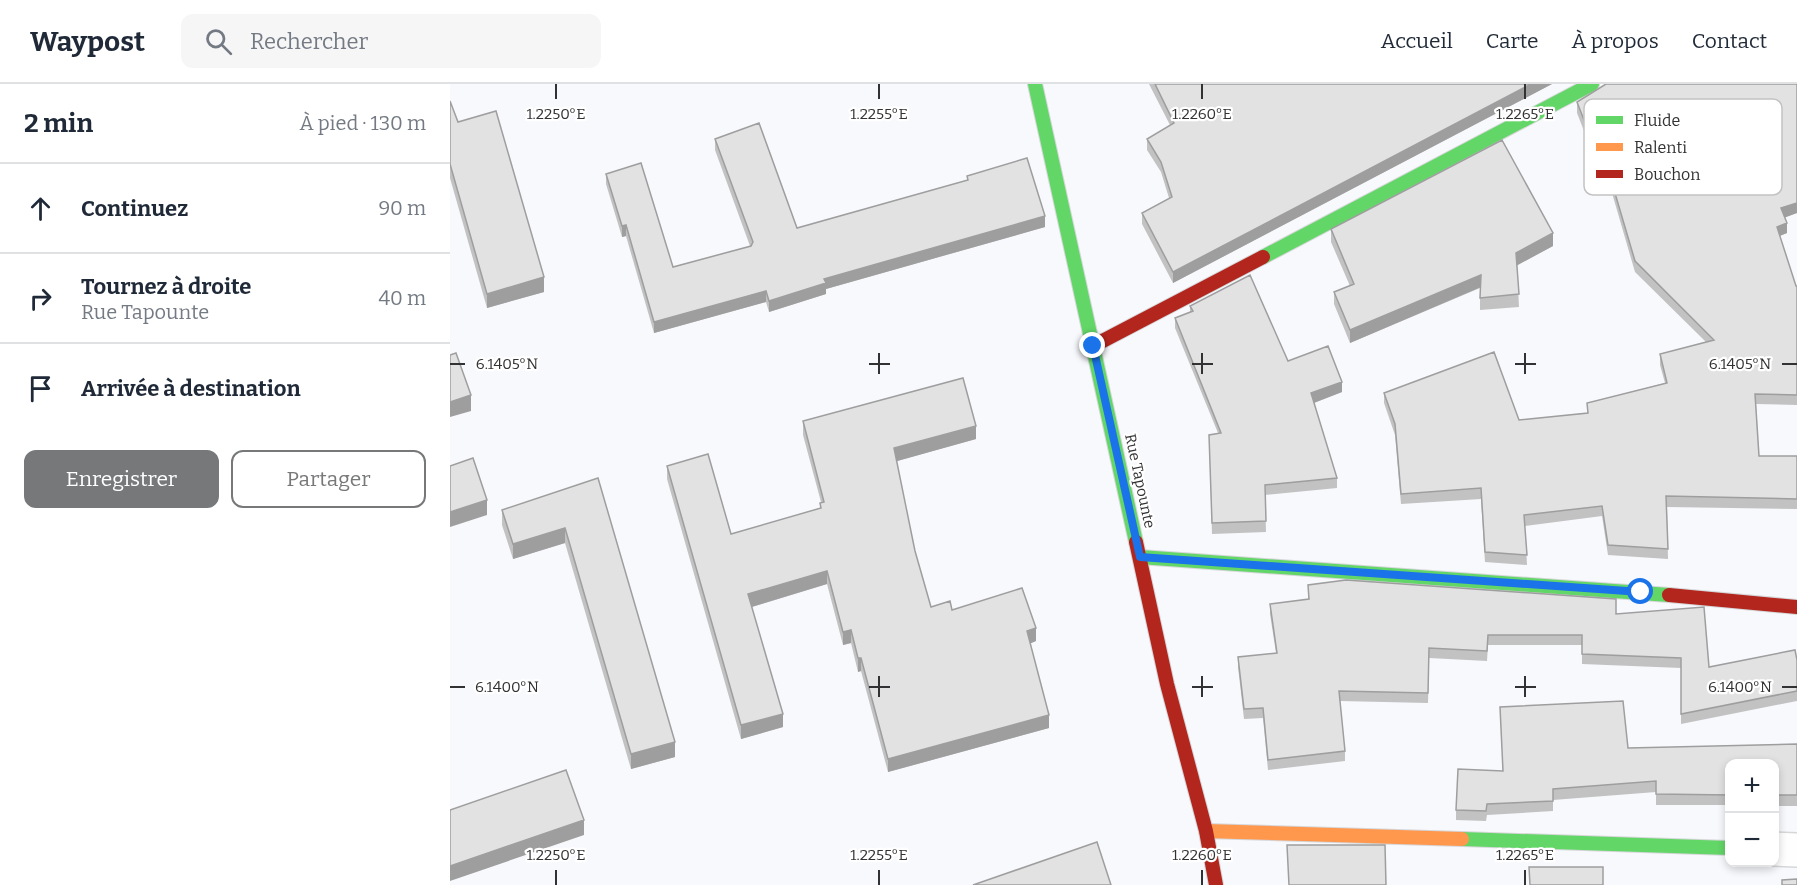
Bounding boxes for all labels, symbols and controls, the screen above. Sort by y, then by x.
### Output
search box [181,14,601,68]
text: Waypost [30,25,145,58]
icon: search [202,25,235,58]
text: Rechercher [250,28,368,55]
text: Accueil [1381,28,1453,54]
text: Carte [1486,28,1539,54]
text: À propos [1572,28,1659,54]
text: Contact [1692,28,1767,54]
legend [1584,99,1782,195]
text: 1.2250°E [526,105,586,123]
text: 1.2255°E [850,105,908,123]
text: 1.2260°E [1172,105,1232,123]
text: 1.2265°E [1496,105,1554,123]
text: 2 min [24,108,93,139]
text: À pied · 130 m [300,111,426,135]
text: Fluide [1634,111,1680,130]
text: Ralenti [1634,138,1687,157]
text: Bouchon [1634,165,1700,184]
icon: ahead [24,192,57,225]
text: Continuez [81,195,188,222]
text: 90 m [378,196,426,220]
text: Tournez à droite [81,273,251,300]
icon: right [24,282,57,315]
text: 40 m [378,286,426,310]
text: Rue Tapounte [81,300,209,324]
route end [1079,332,1105,358]
text: 6.1405°N [476,355,538,373]
text: 6.1405°N [1709,355,1771,373]
icon: arrive [24,372,57,405]
text: Arrivée à destination [81,375,301,402]
street label: Rue Tapounte [1121,432,1159,530]
button: Enregistrer [24,450,219,508]
button: Partager [231,450,426,508]
route start [1627,578,1653,604]
text: 6.1400°N [475,678,539,696]
text: 6.1400°N [1708,678,1772,696]
map controls [1725,759,1779,867]
button: + [1725,759,1779,813]
button: − [1725,813,1779,867]
text: 1.2250°E [526,846,586,864]
text: 1.2255°E [850,846,908,864]
text: 1.2260°E [1172,846,1232,864]
text: 1.2265°E [1496,846,1554,864]

